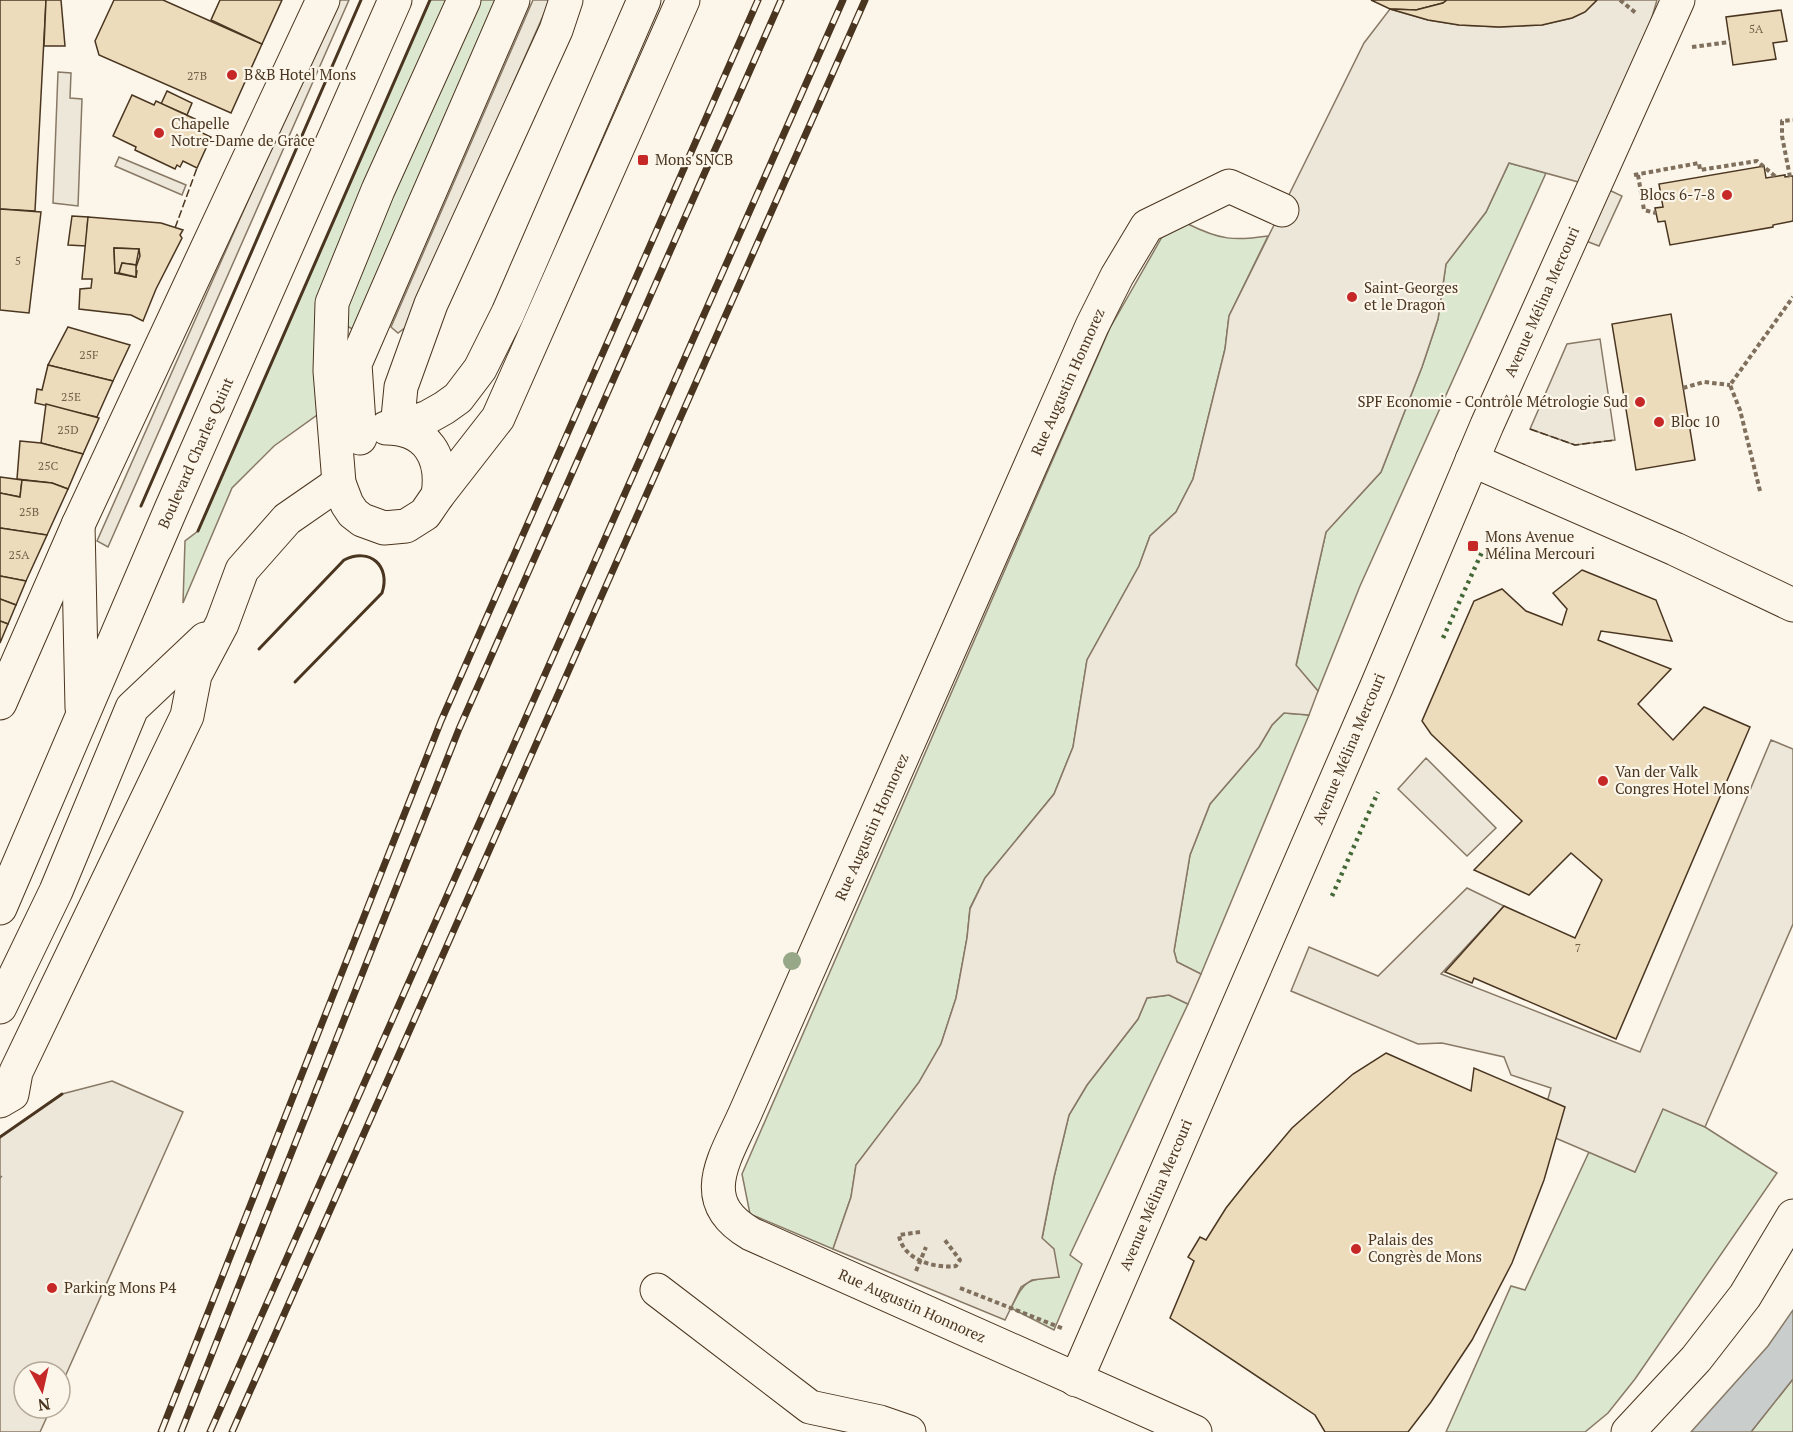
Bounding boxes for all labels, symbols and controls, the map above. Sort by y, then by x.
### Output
house number: 5A [1749,21,1764,36]
place label: B&B Hotel Mons [244,64,356,84]
house number: 27B [187,68,207,83]
marker: B&B Hotel Mons [225,68,239,82]
place label: Chapelle Notre-Dame de Grâce [171,113,315,150]
marker: Chapelle Notre-Dame de Grâce [152,126,166,140]
place label: Mons SNCB [655,149,733,169]
marker: Mons SNCB [636,153,650,167]
place label: Blocs 6-7-8 [1640,184,1715,204]
marker: Blocs 6-7-8 [1720,188,1734,202]
street label: Avenue Mélina Mercouri [1499,223,1583,380]
house number: 5 [15,253,21,268]
place label: Saint-Georges et le Dragon [1364,277,1458,314]
marker: Saint-Georges et le Dragon [1345,290,1359,304]
street label: Rue Augustin Honnorez [1026,305,1109,458]
house number: 25F [79,347,99,362]
street label: Boulevard Charles Quint [153,373,238,531]
house number: 25E [61,389,81,404]
place label: SPF Economie - Contrôle Métrologie Sud [1357,391,1628,411]
marker: SPF Economie - Contrôle Métrologie Sud [1633,395,1647,409]
place label: Bloc 10 [1671,411,1720,431]
marker: Bloc 10 [1652,415,1666,429]
house number: 25D [57,422,79,437]
house number: 25C [38,458,59,473]
house number: 25B [19,504,39,519]
place label: Mons Avenue Mélina Mercouri [1485,526,1595,563]
marker: Mons Avenue Mélina Mercouri [1466,539,1480,553]
house number: 25A [9,547,30,562]
street label: Avenue Mélina Mercouri [1307,670,1389,827]
street label: Rue Augustin Honnorez [830,750,913,903]
place label: Van der Valk Congres Hotel Mons [1615,761,1750,798]
marker: Van der Valk Congres Hotel Mons [1596,774,1610,788]
house number: 7 [1575,940,1581,955]
street label: Avenue Mélina Mercouri [1114,1116,1196,1273]
place label: Palais des Congrès de Mons [1368,1229,1482,1266]
marker: Palais des Congrès de Mons [1349,1242,1363,1256]
street label: Rue Augustin Honnorez [836,1264,989,1347]
place label: Parking Mons P4 [64,1277,176,1297]
marker: Parking Mons P4 [45,1281,59,1295]
north arrow [12,1360,72,1420]
text: N [37,1393,52,1417]

